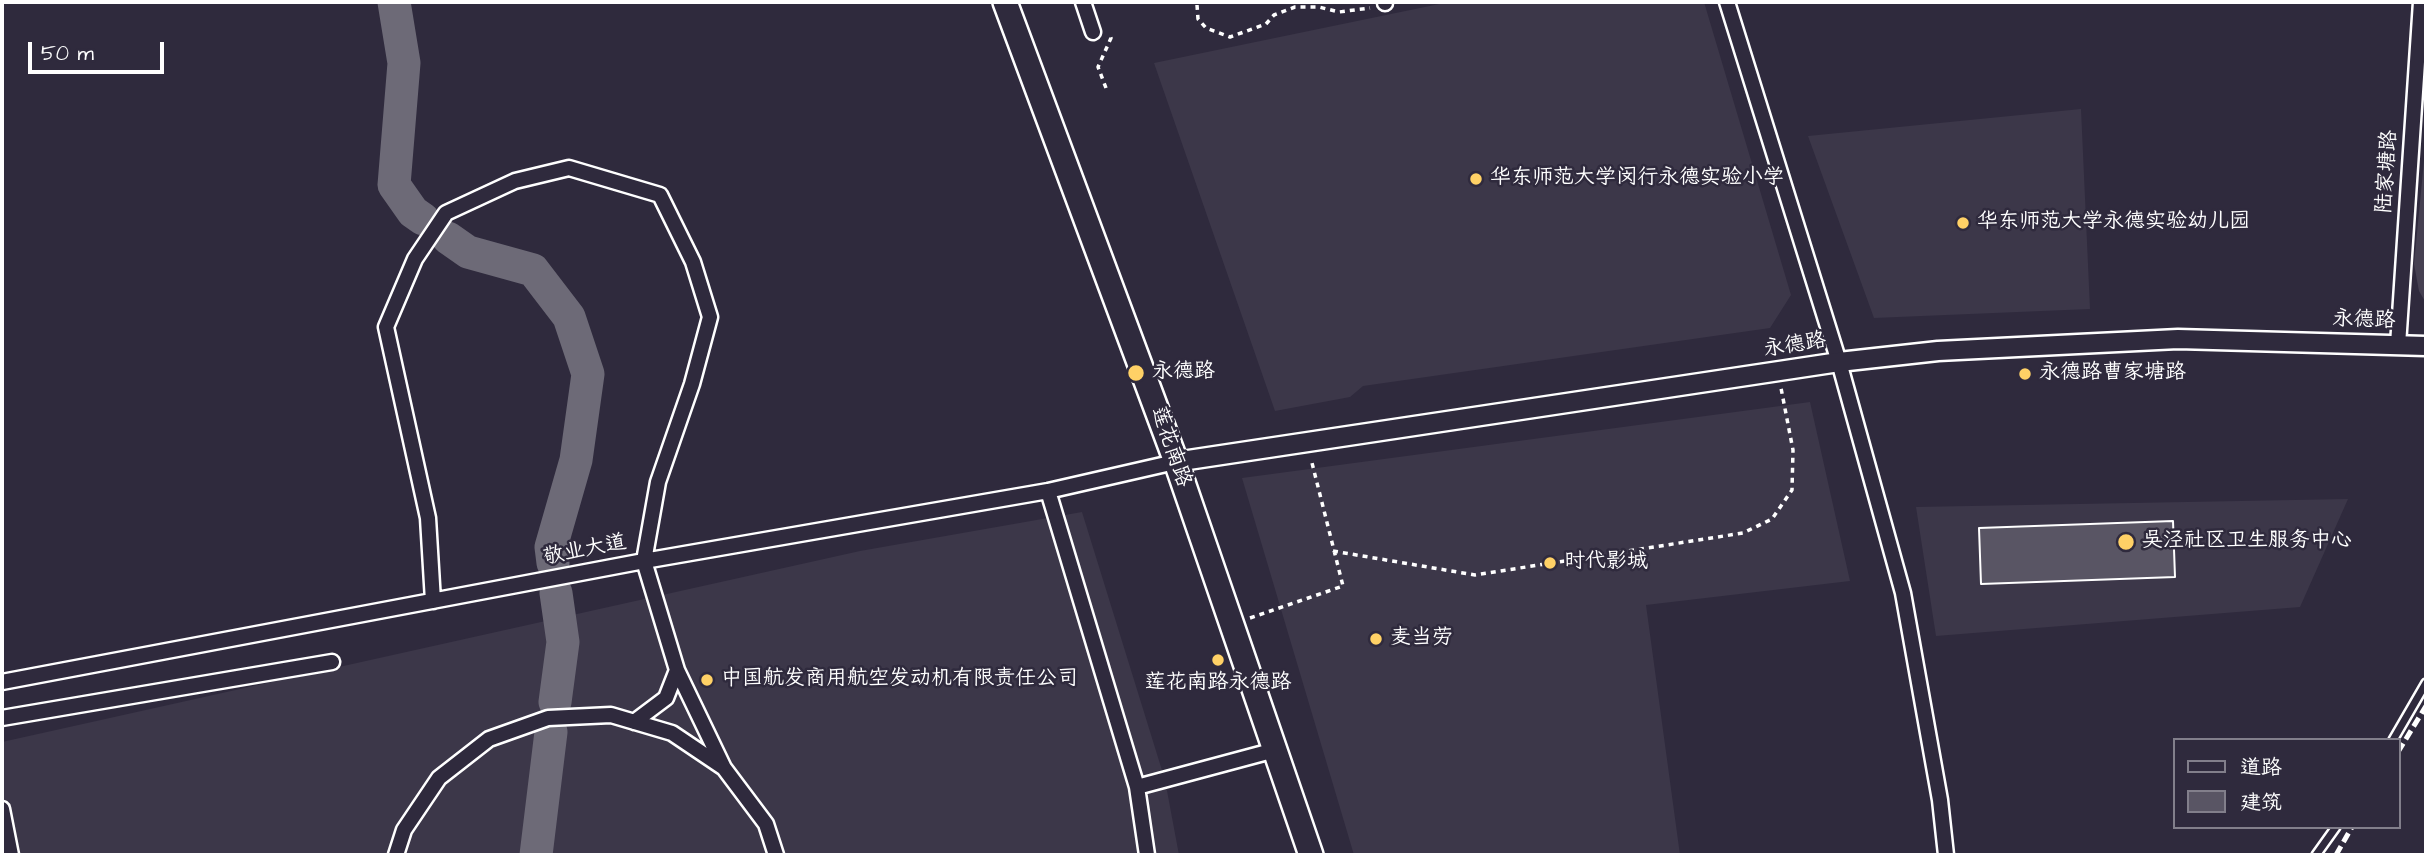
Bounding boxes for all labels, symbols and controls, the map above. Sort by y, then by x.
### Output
scale bar [32,28,168,72]
text: 50 m [41,39,94,68]
street label: 陆家塘路 [2373,129,2403,215]
place label: 华东师范大学闵行永德实验小学 [1490,166,1784,192]
marker: 华东师范大学闵行永德实验小学 [1468,171,1484,187]
place label: 华东师范大学永德实验幼儿园 [1977,210,2250,236]
marker: 华东师范大学永德实验幼儿园 [1955,215,1971,231]
street label: 永德路 [2332,307,2396,335]
street label: 永德路 [1762,329,1828,363]
place label: 永德路 [1152,360,1215,386]
place label: 永德路曹家塘路 [2039,361,2186,387]
marker: 永德路 [1126,363,1146,383]
marker: 永德路曹家塘路 [2017,366,2033,382]
street label: 莲花南路 [1144,403,1196,491]
place label: 吴泾社区卫生服务中心 [2142,529,2352,555]
street label: 敬业大道 [541,531,629,571]
marker: 吴泾社区卫生服务中心 [2116,532,2136,552]
place label: 时代影城 [1564,550,1648,576]
marker: 时代影城 [1542,555,1558,571]
place label: 麦当劳 [1390,626,1453,652]
marker: 麦当劳 [1368,631,1384,647]
marker: 莲花南路永德路 [1210,652,1226,668]
place label: 中国航发商用航空发动机有限责任公司 [721,667,1078,693]
place label: 莲花南路永德路 [1145,671,1291,697]
marker: 中国航发商用航空发动机有限责任公司 [699,672,715,688]
legend [2172,738,2400,829]
text: 道路 [2240,753,2282,782]
text: 建筑 [2240,788,2282,817]

